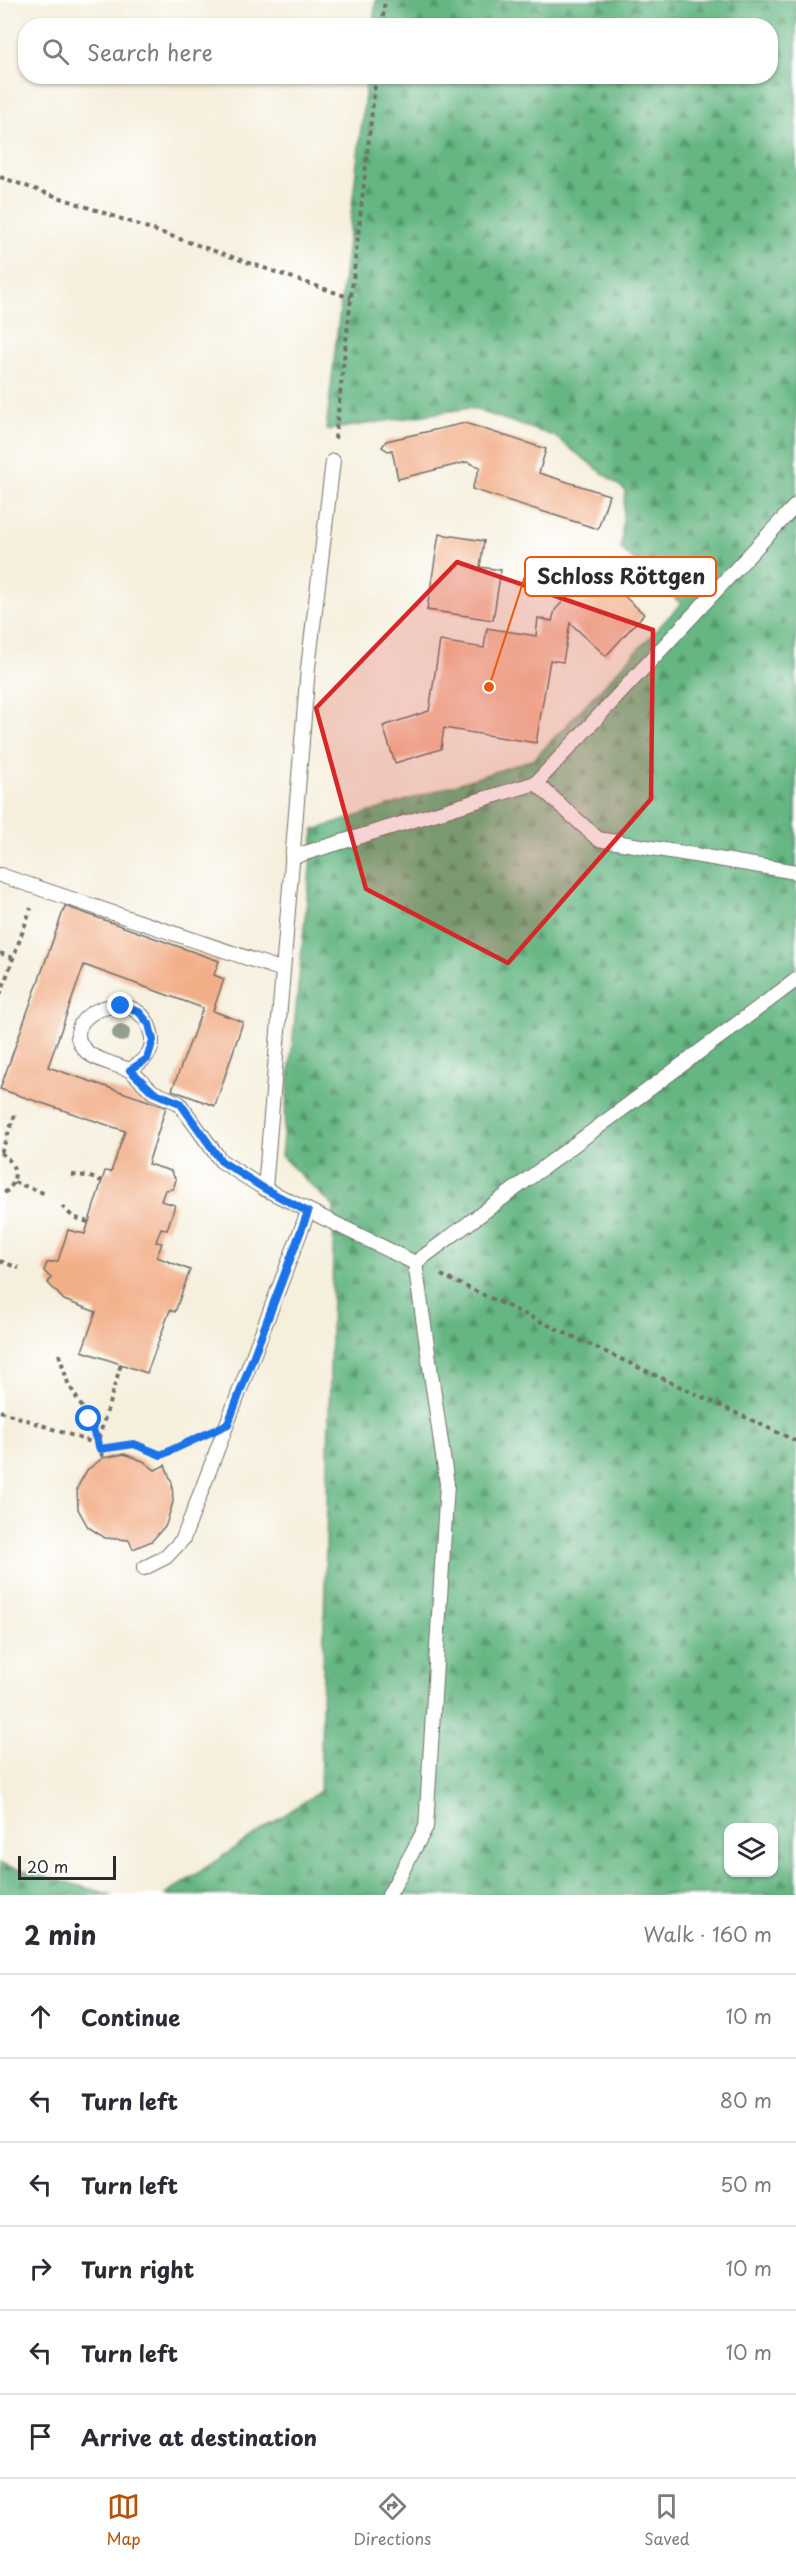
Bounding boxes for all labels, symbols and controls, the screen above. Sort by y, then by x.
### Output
search box [18,18,778,84]
icon: search [39,35,72,68]
text: Search here [87,35,213,68]
callout: Schloss Röttgen [525,557,716,596]
text: Schloss Röttgen [537,559,705,591]
route end [107,992,133,1018]
route start [75,1405,101,1431]
map controls [724,1823,778,1877]
button: layers [724,1823,778,1877]
scale bar [18,1853,116,1880]
text: 20 m [27,1854,68,1878]
text: 2 min [24,1915,97,1954]
text: Walk · 160 m [644,1919,772,1949]
icon: ahead [24,2000,57,2033]
text: Continue [81,2000,180,2033]
text: 10 m [725,2001,772,2031]
icon: left [24,2084,57,2117]
text: Turn left [81,2084,178,2117]
text: 80 m [720,2085,772,2115]
icon: left [24,2168,57,2201]
text: Turn left [81,2168,178,2201]
text: 50 m [720,2169,772,2199]
icon: right [24,2252,57,2285]
text: Turn right [81,2252,194,2285]
text: 10 m [725,2253,772,2283]
icon: left [24,2336,57,2369]
text: Turn left [81,2336,178,2369]
text: 10 m [725,2337,772,2367]
icon: arrive [24,2420,57,2453]
text: Arrive at destination [81,2420,317,2453]
tab: Map [106,2490,141,2550]
tab: Directions [353,2490,431,2550]
tab: Saved [644,2490,690,2550]

